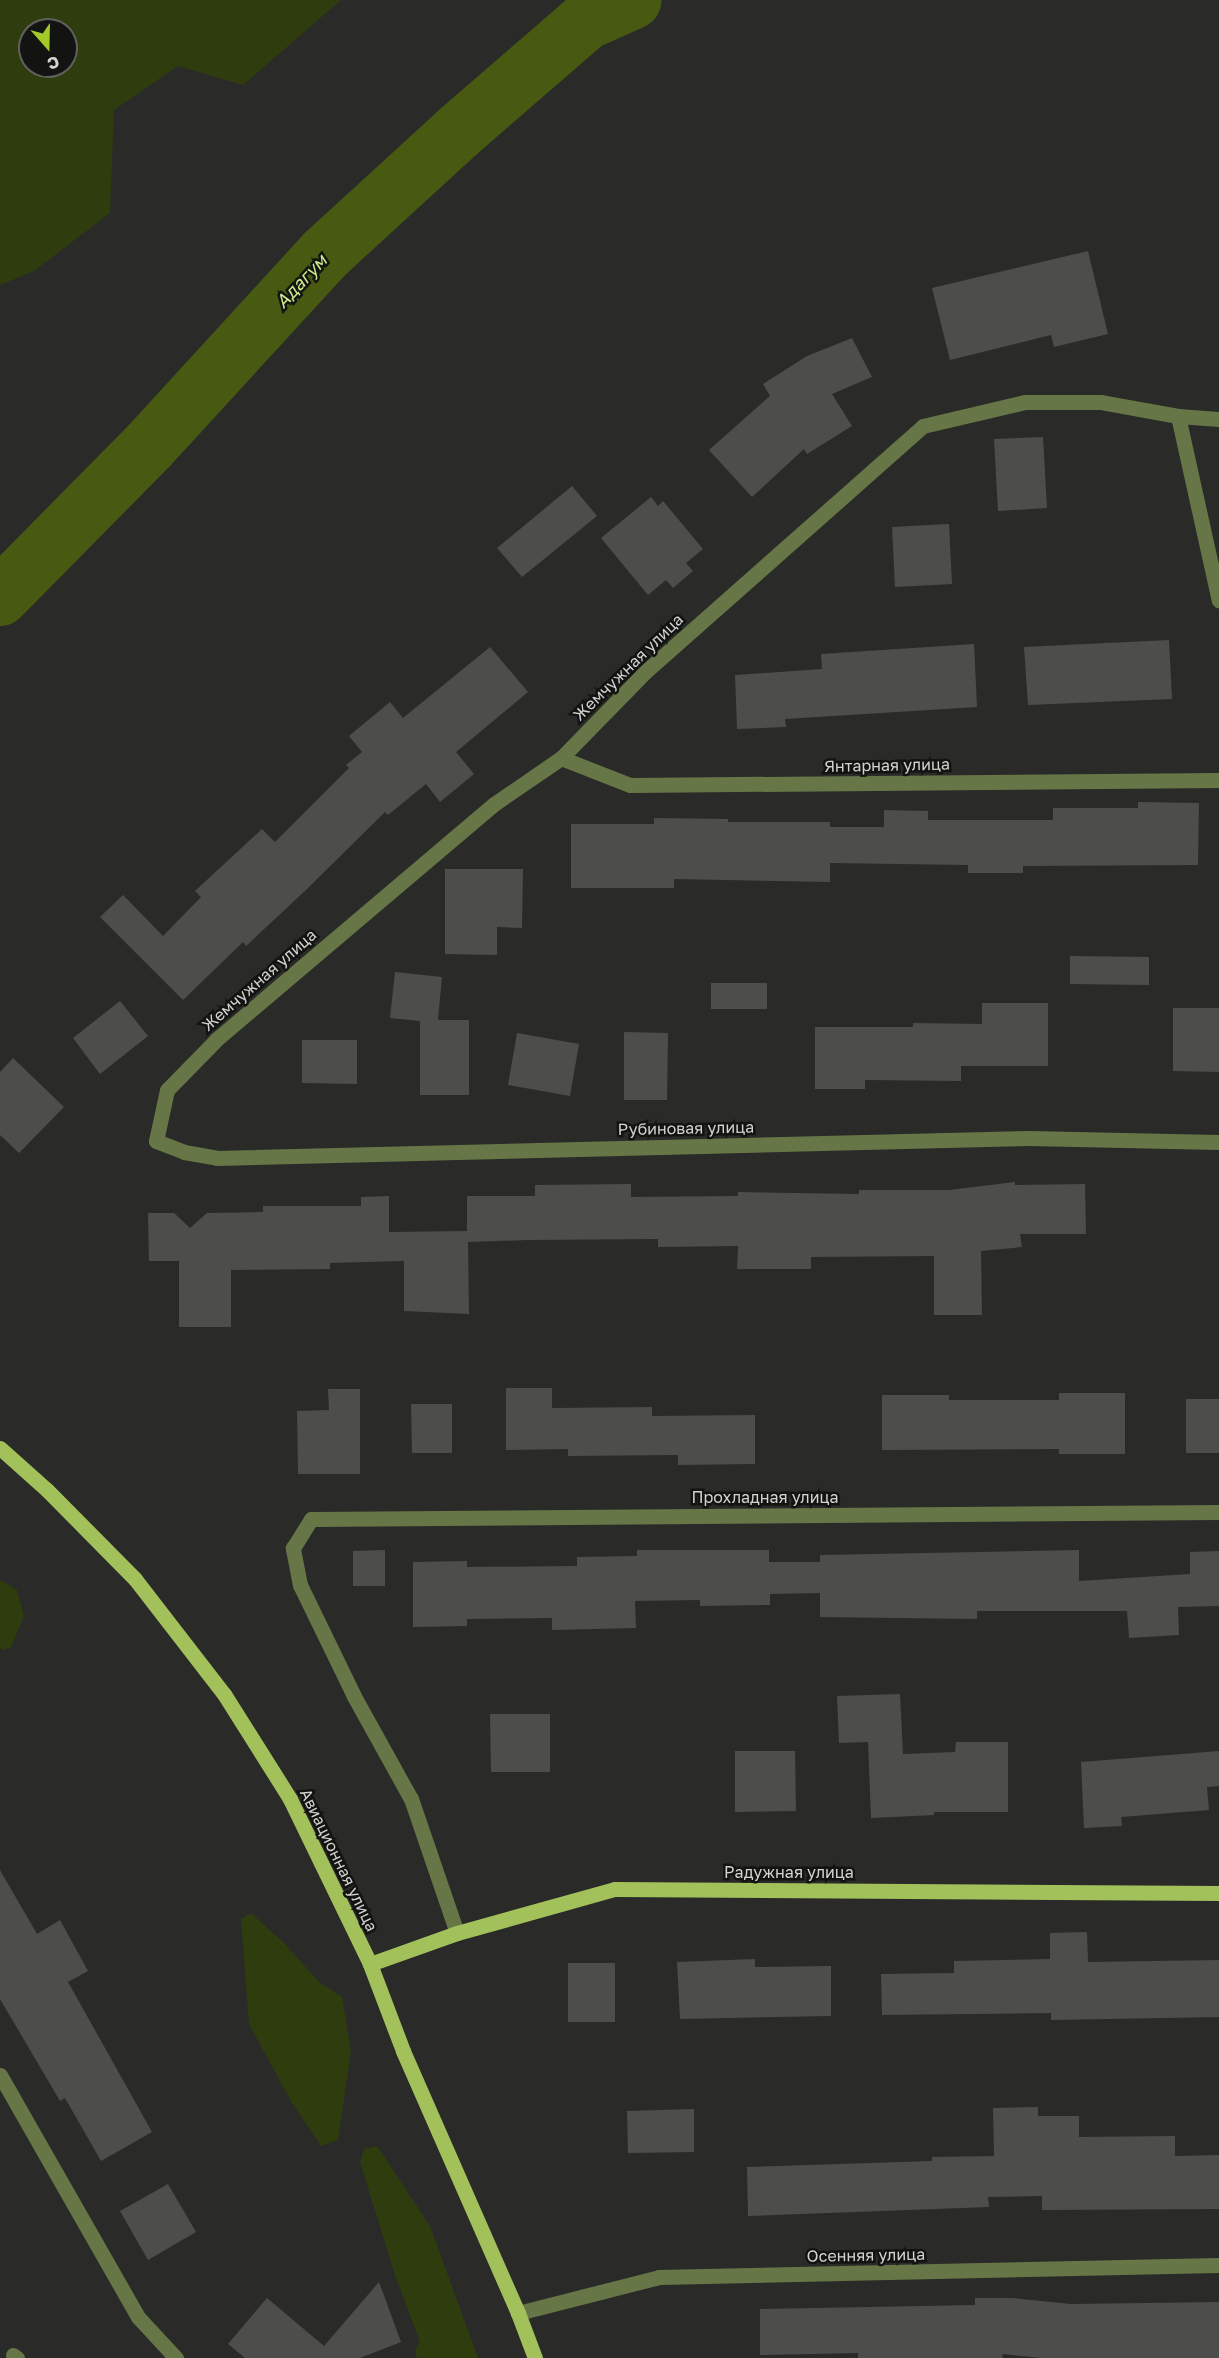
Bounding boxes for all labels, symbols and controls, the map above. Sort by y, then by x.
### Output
north arrow [18,18,78,78]
text: С [45,52,62,74]
water label: Адагум [271,250,331,312]
street label: Жемчужная улица [569,610,687,724]
street label: Янтарная улица [824,754,950,776]
street label: Жемчужная улица [198,925,320,1035]
street label: Рубиновая улица [618,1117,754,1139]
street label: Прохладная улица [691,1487,839,1507]
street label: Авиационная улица [296,1786,382,1934]
street label: Радужная улица [724,1862,854,1882]
street label: Осенняя улица [807,2244,925,2266]

